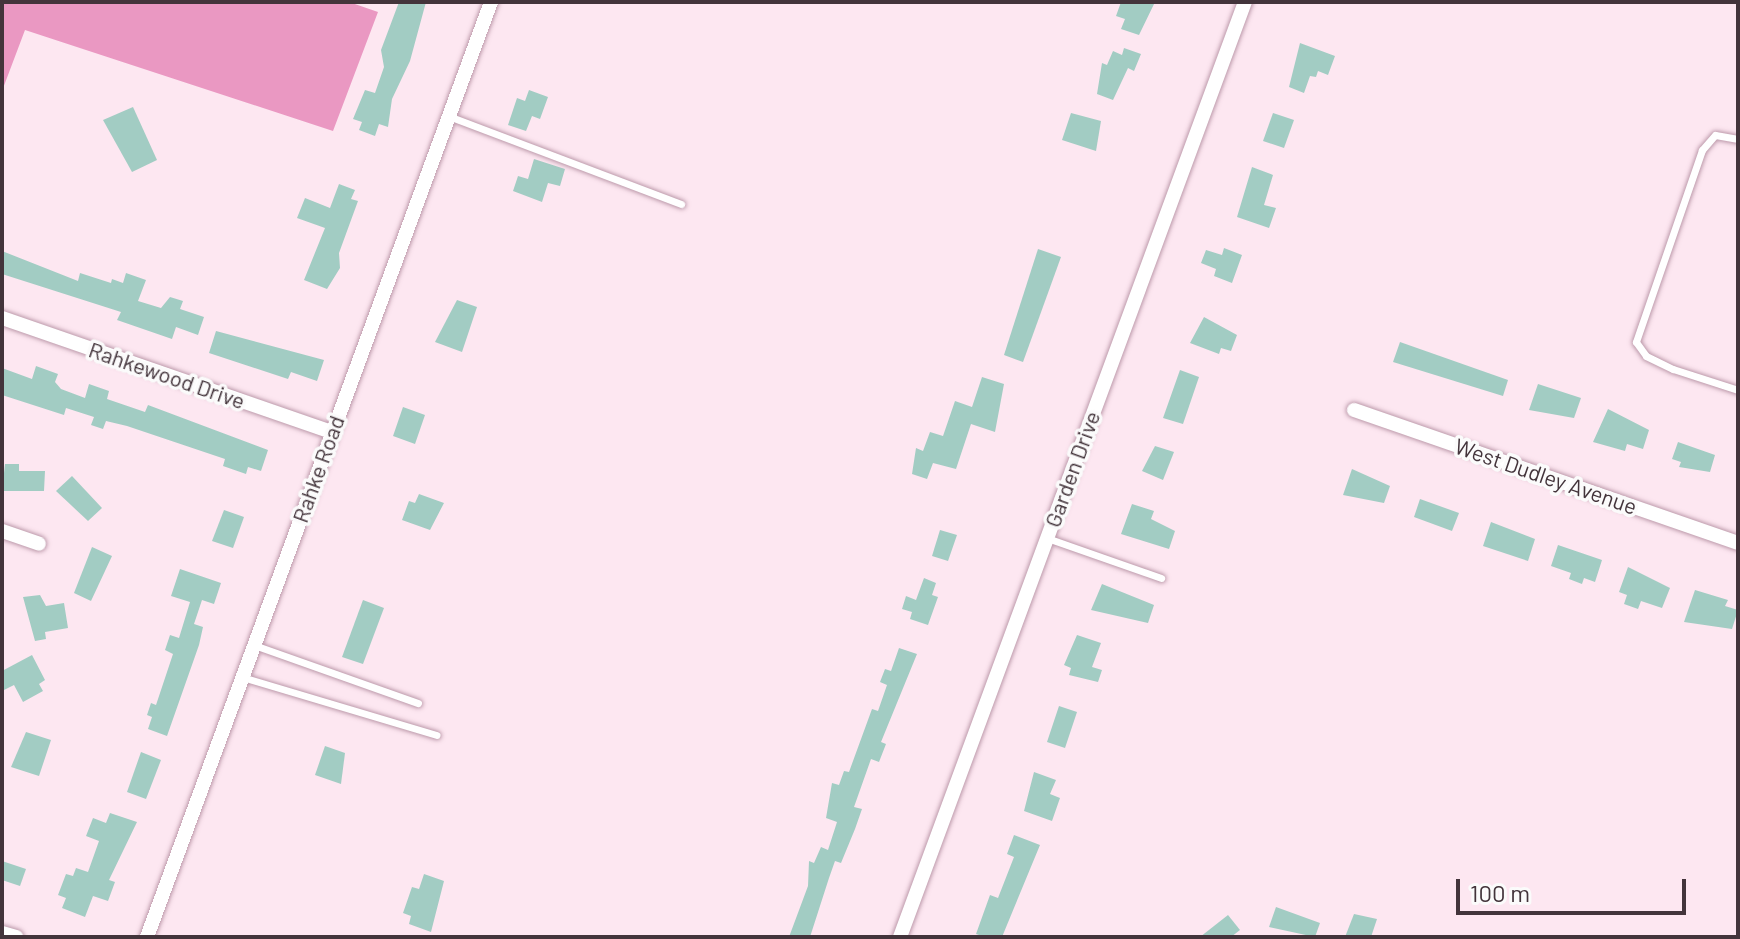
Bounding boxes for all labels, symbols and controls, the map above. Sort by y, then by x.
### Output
street label: Rahkewood Drive [85,336,249,414]
street label: Garden Drive [1039,407,1105,531]
street label: Rahke Road [286,412,350,526]
street label: West Dudley Avenue [1452,432,1640,520]
scale bar [1460,863,1690,913]
text: 100 m [1470,878,1530,907]

